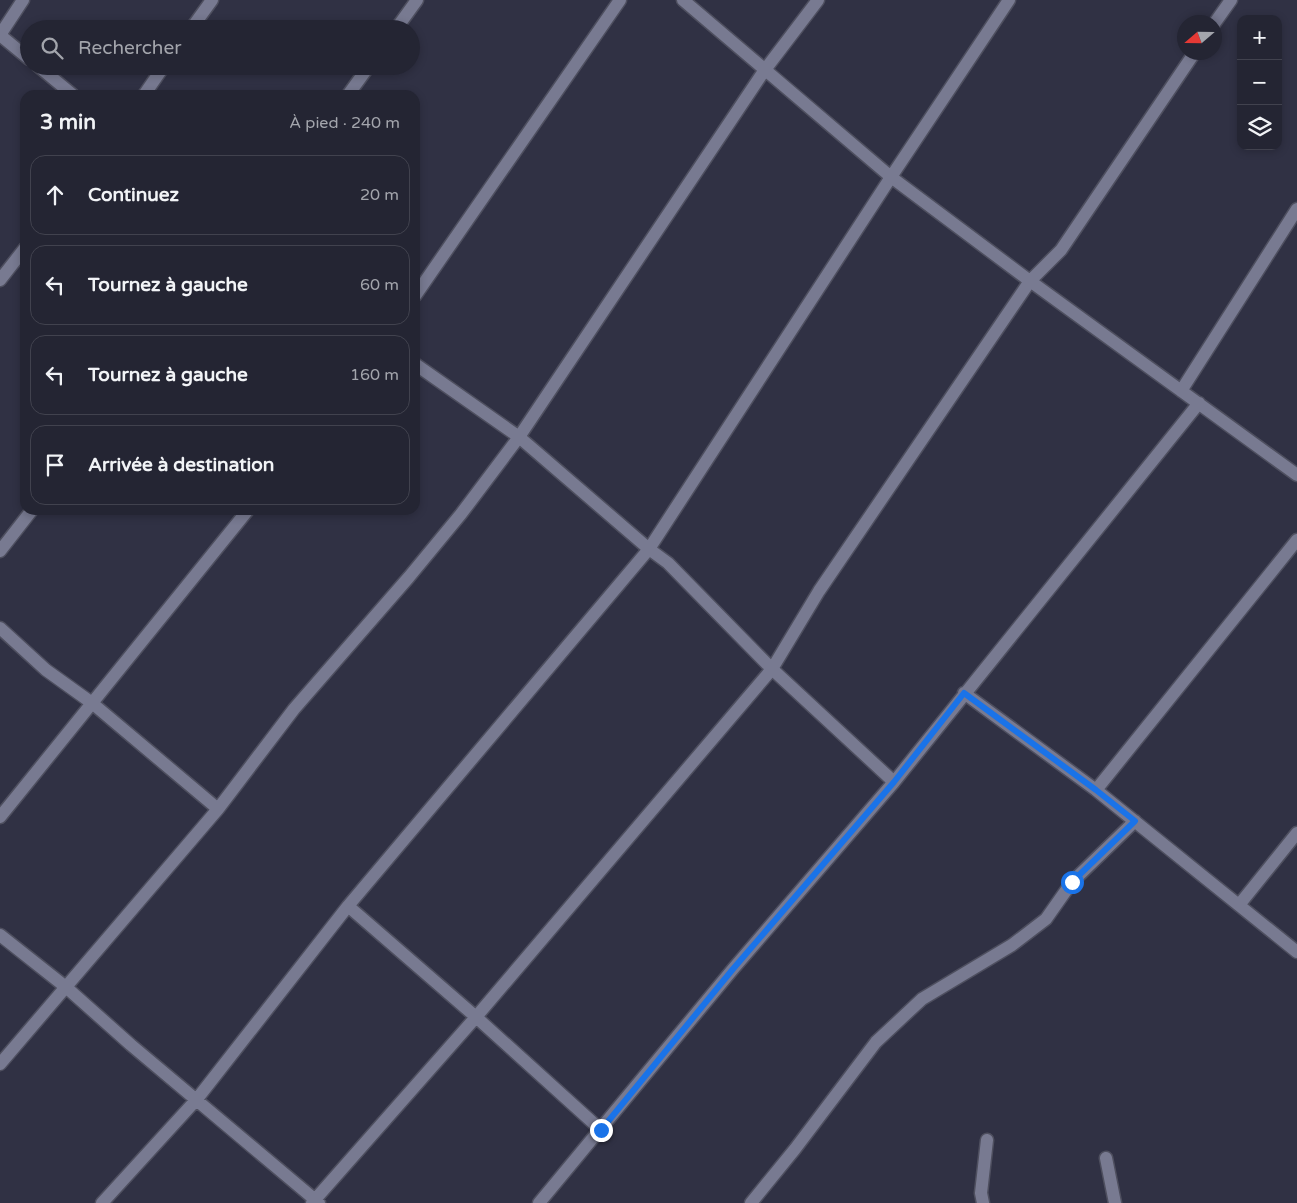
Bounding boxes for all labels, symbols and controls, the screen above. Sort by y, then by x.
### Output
north arrow [1177,15,1222,60]
map controls [1237,15,1282,150]
button: + [1237,15,1282,60]
search box [20,20,420,75]
icon: search [38,34,66,62]
text: Rechercher [78,37,181,59]
button: − [1237,60,1282,105]
button: layers [1237,105,1282,150]
text: 3 min [40,110,96,135]
text: À pied · 240 m [289,113,400,133]
icon: ahead [41,181,69,209]
text: Continuez [88,184,179,206]
text: 20 m [360,185,399,205]
icon: left [41,271,69,299]
text: Tournez à gauche [88,274,248,296]
text: 60 m [360,275,399,295]
icon: left [41,361,69,389]
text: Tournez à gauche [88,364,248,386]
text: 160 m [350,365,399,385]
icon: arrive [41,451,69,479]
text: Arrivée à destination [88,454,274,476]
route start [1061,871,1084,894]
route end [590,1119,613,1142]

